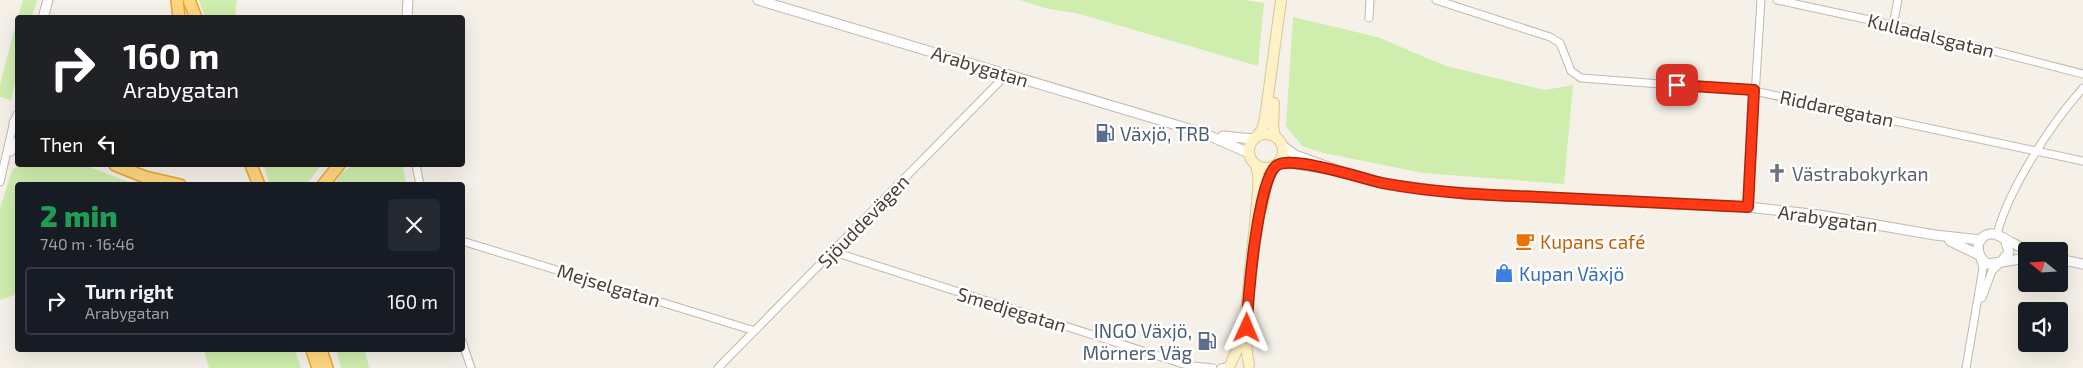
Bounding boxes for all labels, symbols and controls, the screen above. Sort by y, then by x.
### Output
street label: Kulladalsgatan [1865,8,1997,62]
text: 160 m [123,34,219,76]
icon: right [40,35,105,100]
street label: Arabygatan [929,40,1031,92]
pin [1656,64,1698,106]
icon: arrive [1663,71,1691,99]
text: Arabygatan [123,76,239,102]
street label: Riddaregatan [1778,85,1896,131]
fuel station icon: Växjö, TRB [1094,122,1116,144]
place label: Växjö, TRB [1120,122,1210,145]
icon: left [93,130,121,158]
text: Then [40,133,83,156]
church icon: Västrabokyrkan [1766,162,1788,184]
place label: Västrabokyrkan [1792,162,1929,185]
street label: Sjöuddevägen [813,169,913,273]
text: 2 min [40,197,118,233]
button: close [388,199,440,251]
street label: Arabygatan [1777,200,1879,236]
cafe icon: Kupans café [1514,230,1536,252]
place label: Kupans café [1540,230,1645,253]
text: 740 m · 16:46 [40,234,134,253]
north arrow [2018,242,2068,292]
map controls [2018,242,2068,352]
street label: Mejselgatan [555,258,663,312]
shop icon: Kupan Växjö [1493,262,1515,284]
place label: Kupan Växjö [1519,262,1624,285]
text: Turn right [85,280,173,303]
street label: Smedjegatan [955,281,1069,337]
icon: right [42,287,70,315]
text: 160 m [387,290,438,313]
position arrow [1220,301,1272,353]
button: sound [2018,302,2068,352]
text: Arabygatan [85,303,169,322]
place label: INGO Växjö, Mörners Väg [1083,319,1192,364]
fuel station icon: INGO Växjö, Mörners Väg [1196,330,1218,352]

